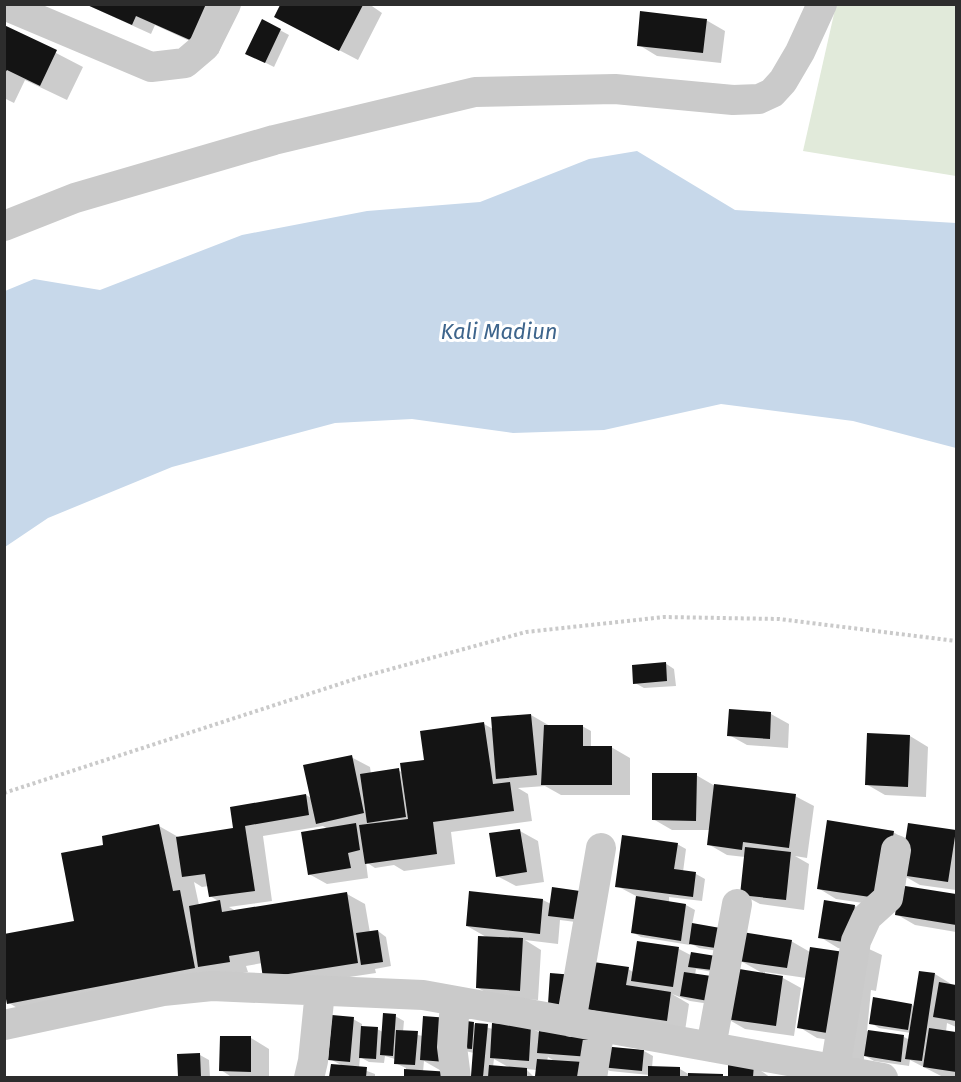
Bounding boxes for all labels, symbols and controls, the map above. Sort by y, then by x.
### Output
water label: Kali Madiun [440,318,558,345]

